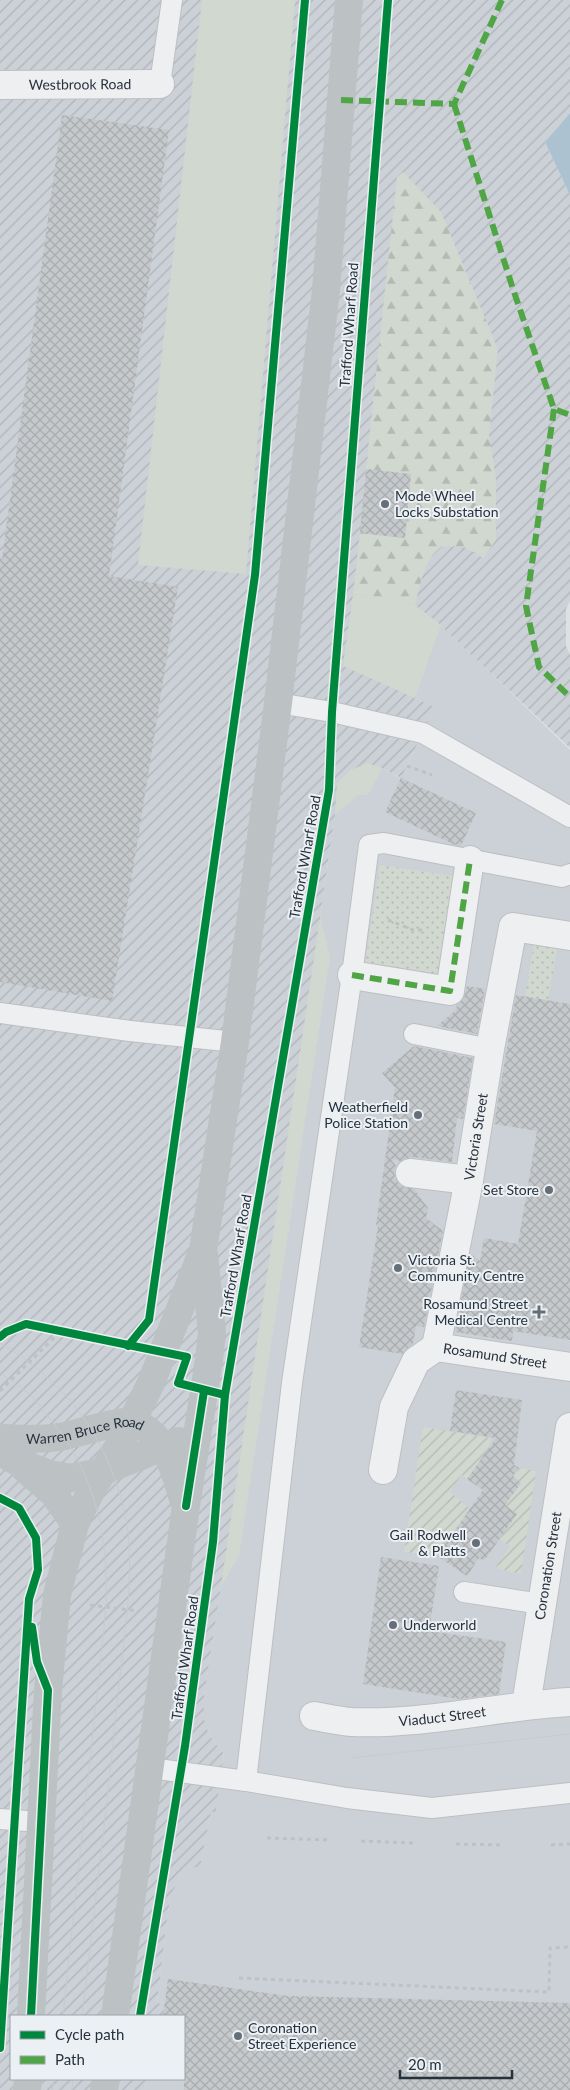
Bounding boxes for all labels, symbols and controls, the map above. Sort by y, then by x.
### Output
street label: Westbrook Road [29,75,131,93]
street label: Trafford Wharf Road [336,262,361,388]
place label: Mode Wheel Locks Substation [395,487,498,520]
marker: Mode Wheel Locks Substation [379,498,391,510]
street label: Trafford Wharf Road [285,794,324,920]
street label: Victoria Street [460,1092,491,1182]
place label: Weatherfield Police Station [324,1098,408,1131]
marker: Weatherfield Police Station [412,1109,424,1121]
place label: Set Store [483,1181,539,1198]
marker: Set Store [543,1184,555,1196]
street label: Trafford Wharf Road [216,1193,255,1319]
place label: Victoria St. Community Centre [408,1251,524,1284]
marker: Victoria St. Community Centre [392,1262,404,1274]
place label: Rosamund Street Medical Centre [423,1295,528,1328]
marker: Rosamund Street Medical Centre [532,1305,546,1319]
street label: Rosamund Street [442,1339,548,1371]
street label: Warren Bruce Road [26,1413,147,1447]
street label: Coronation Street [531,1510,565,1621]
place label: Gail Rodwell & Platts [390,1526,466,1559]
marker: Gail Rodwell & Platts [470,1537,482,1549]
street label: Trafford Wharf Road [167,1595,202,1721]
place label: Underworld [403,1616,476,1633]
marker: Underworld [387,1619,399,1631]
street label: Viaduct Street [398,1702,487,1729]
legend [10,2015,185,2080]
place label: Coronation Street Experience [248,2019,356,2052]
text: Cycle path [55,2025,124,2043]
marker: Coronation Street Experience [232,2030,244,2042]
scale bar [400,2048,512,2080]
text: Path [55,2050,85,2068]
text: 20 m [408,2055,442,2073]

